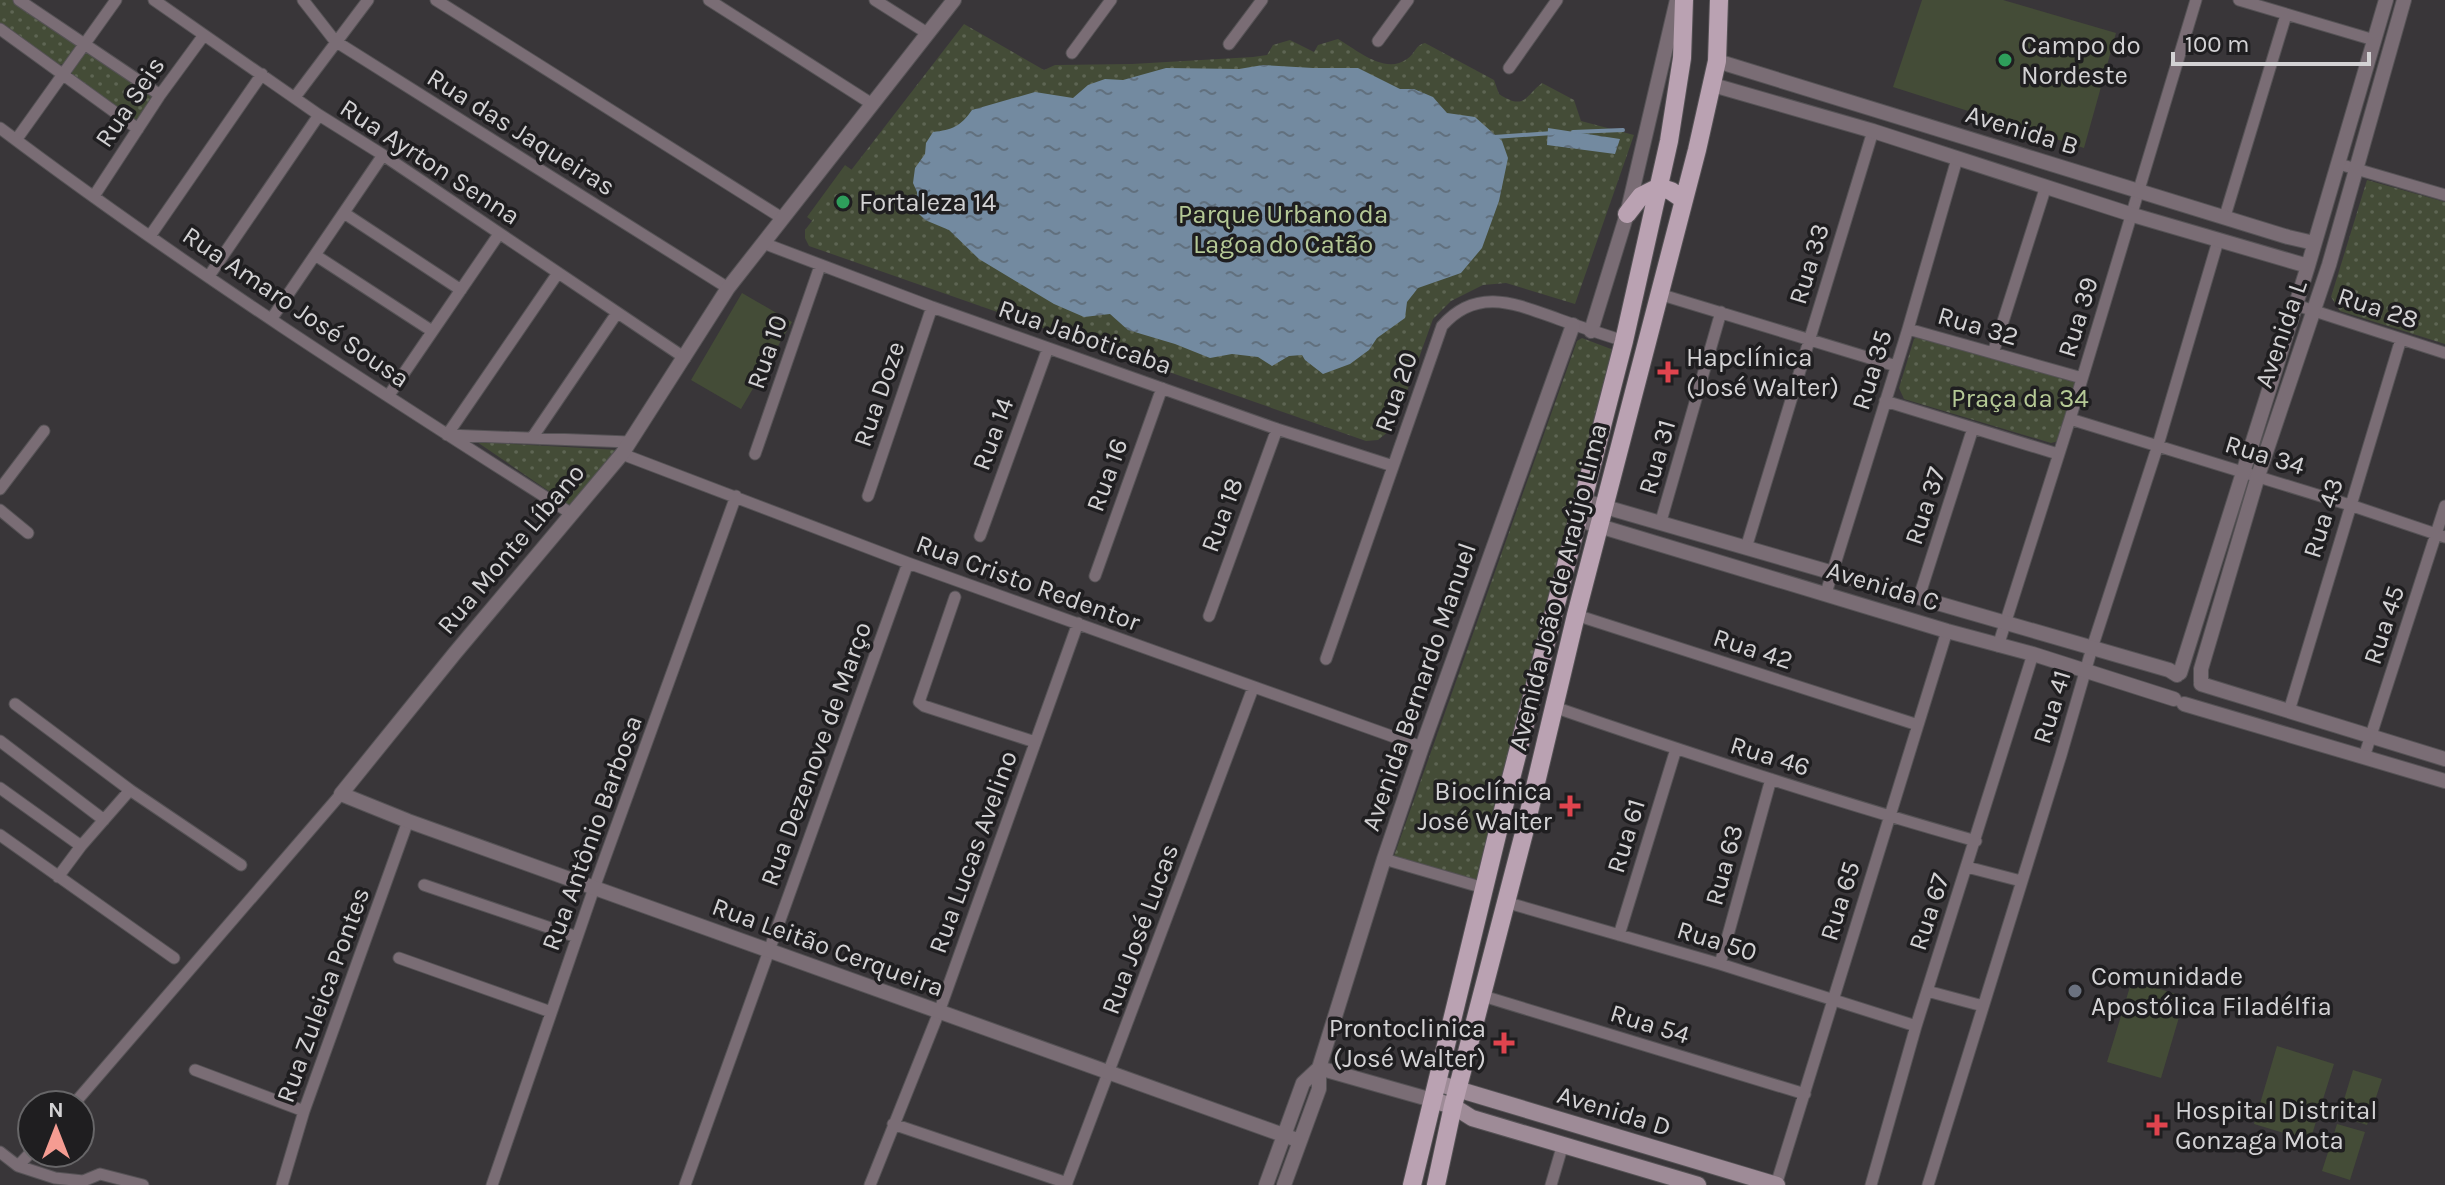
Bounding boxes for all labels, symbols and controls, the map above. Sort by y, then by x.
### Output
scale bar [2173,16,2369,66]
place label: Campo do Nordeste [2021,30,2141,91]
text: 100 m [2185,30,2250,58]
street label: Rua Seis [88,51,172,153]
marker: Campo do Nordeste [1996,51,2014,69]
street label: Rua das Jaqueiras [421,62,621,202]
street label: Rua Ayrton Senna [334,92,526,232]
street label: Avenida B [1962,98,2082,162]
place label: Fortaleza 14 [859,187,996,218]
marker: Fortaleza 14 [834,193,852,211]
park label: Parque Urbano da Lagoa do Catão [1178,199,1388,260]
street label: Rua Amaro José Sousa [177,219,415,395]
street label: Rua 33 [1782,220,1836,308]
street label: Rua 39 [2051,273,2105,361]
street label: Avenida L [2248,276,2314,392]
street label: Rua 28 [2334,280,2422,336]
street label: Rua Jaboticaba [994,293,1176,381]
street label: Rua 32 [1934,300,2022,352]
street label: Rua 10 [740,311,794,393]
street label: Rua 35 [1845,326,1899,414]
street label: Rua Doze [847,337,911,451]
place label: Hapclínica (José Walter) [1686,342,1839,403]
street label: Rua 20 [1368,348,1424,436]
marker: Hapclínica (José Walter) [1657,361,1679,383]
park label: Praça da 34 [1951,383,2089,414]
street label: Rua 14 [966,393,1020,475]
street label: Rua 31 [1632,416,1682,498]
street label: Avenida João de Araújo Lima [1502,420,1614,754]
street label: Rua 34 [2221,428,2309,482]
street label: Rua 16 [1079,434,1135,516]
street label: Rua Monte Líbano [431,457,591,641]
street label: Rua 37 [1898,463,1952,549]
street label: Rua 18 [1194,474,1250,556]
street label: Rua 43 [2296,474,2350,562]
street label: Rua Cristo Redentor [912,528,1145,638]
street label: Avenida Bernardo Manuel [1355,539,1483,835]
street label: Avenida C [1823,554,1943,618]
street label: Rua 45 [2357,582,2411,668]
street label: Rua Dezenove de Março [754,618,878,890]
street label: Rua 42 [1709,622,1797,676]
street label: Rua 41 [2026,666,2078,748]
street label: Rua Antônio Barbosa [535,711,649,955]
street label: Rua 46 [1726,729,1814,783]
street label: Rua Lucas Avelino [922,746,1024,958]
place label: Bioclínica José Walter [1418,776,1553,837]
marker: Bioclínica José Walter [1559,795,1581,817]
street label: Rua 61 [1600,795,1652,877]
street label: Rua 63 [1698,821,1750,909]
street label: Rua José Lucas [1095,839,1185,1019]
street label: Rua 65 [1813,857,1867,945]
street label: Rua 67 [1902,870,1956,954]
street label: Rua Zuleica Pontes [270,883,376,1107]
street label: Rua Leitão Cerqueira [708,891,948,1003]
street label: Rua 50 [1673,914,1761,968]
place label: Comunidade Apostólica Filadélfia [2091,961,2332,1022]
marker: Comunidade Apostólica Filadélfia [2066,982,2084,1000]
street label: Rua 54 [1607,997,1693,1051]
place label: Prontoclinica (José Walter) [1329,1013,1486,1074]
marker: Prontoclinica (José Walter) [1493,1032,1515,1054]
street label: Avenida D [1553,1079,1675,1143]
north arrow [16,1089,96,1169]
place label: Hospital Distrital Gonzaga Mota [2175,1095,2378,1156]
text: N [48,1097,64,1123]
marker: Hospital Distrital Gonzaga Mota [2146,1114,2168,1136]

